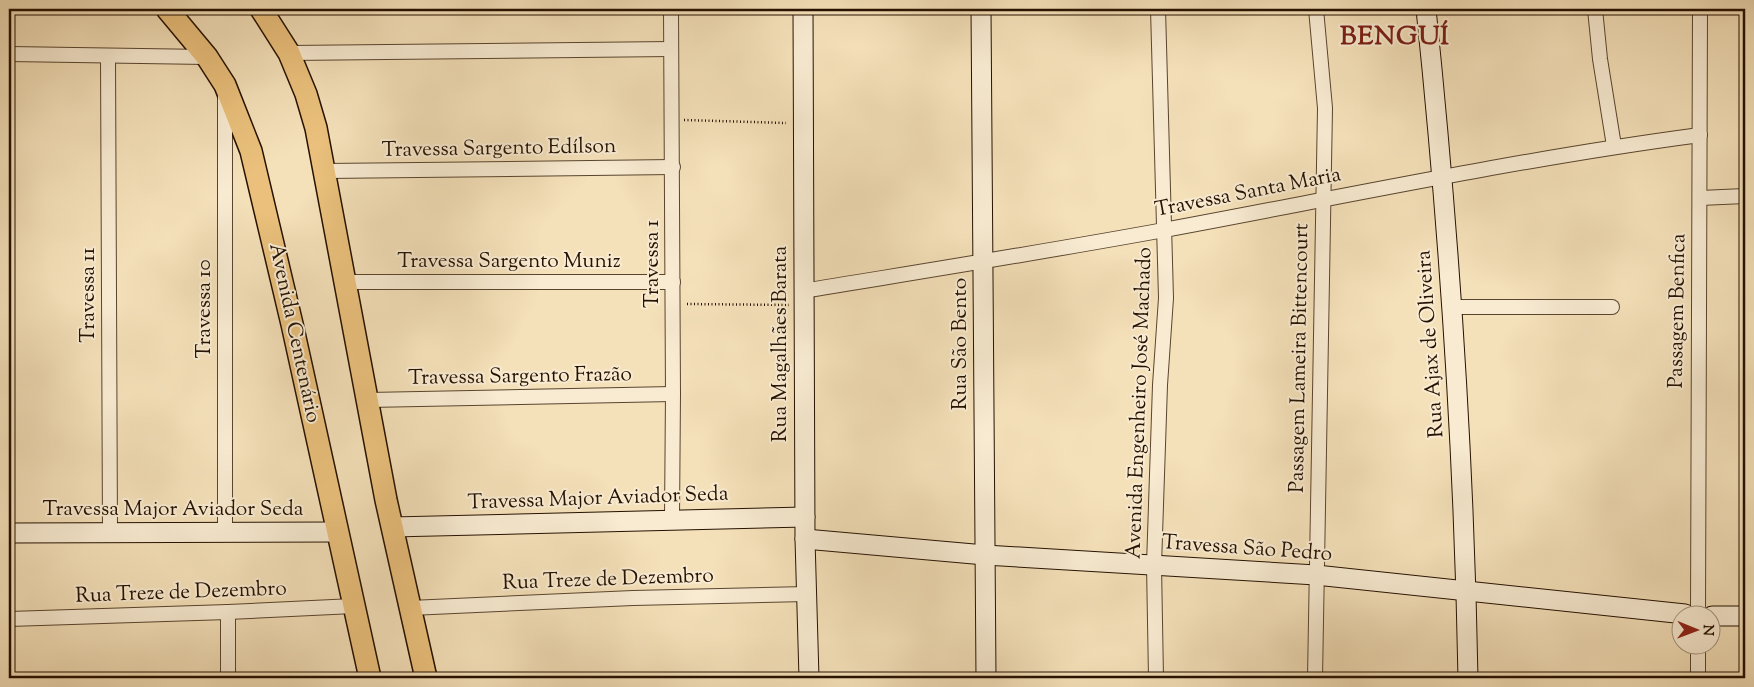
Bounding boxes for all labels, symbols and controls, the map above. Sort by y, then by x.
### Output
district label: BENGUÍ [1340,19,1450,56]
street label: Travessa Sargento Edílson [381,132,617,166]
street label: Travessa Santa Maria [1152,160,1344,226]
street label: Travessa 1 [638,220,668,308]
street label: Passagem Lameira Bittencourt [1283,223,1317,493]
street label: Passagem Benfica [1662,233,1694,389]
street label: Avenida Centenário [260,241,328,425]
street label: Rua Magalhães Barata [766,246,796,442]
street label: Avenida Engenheiro José Machado [1120,246,1160,560]
street label: Travessa 11 [74,247,104,343]
street label: Travessa Sargento Muniz [397,247,621,277]
street label: Rua Ajax de Oliveira [1409,249,1453,439]
street label: Travessa 10 [190,259,220,359]
street label: Rua São Bento [946,278,976,410]
street label: Travessa Sargento Frazão [408,360,632,394]
street label: Travessa Major Aviador Seda [467,479,729,519]
street label: Travessa Major Aviador Seda [42,495,304,525]
street label: Travessa São Pedro [1161,528,1333,570]
street label: Rua Treze de Dezembro [502,561,714,599]
street label: Rua Treze de Dezembro [75,574,287,612]
north arrow [1672,604,1722,654]
text: N [1697,624,1717,636]

